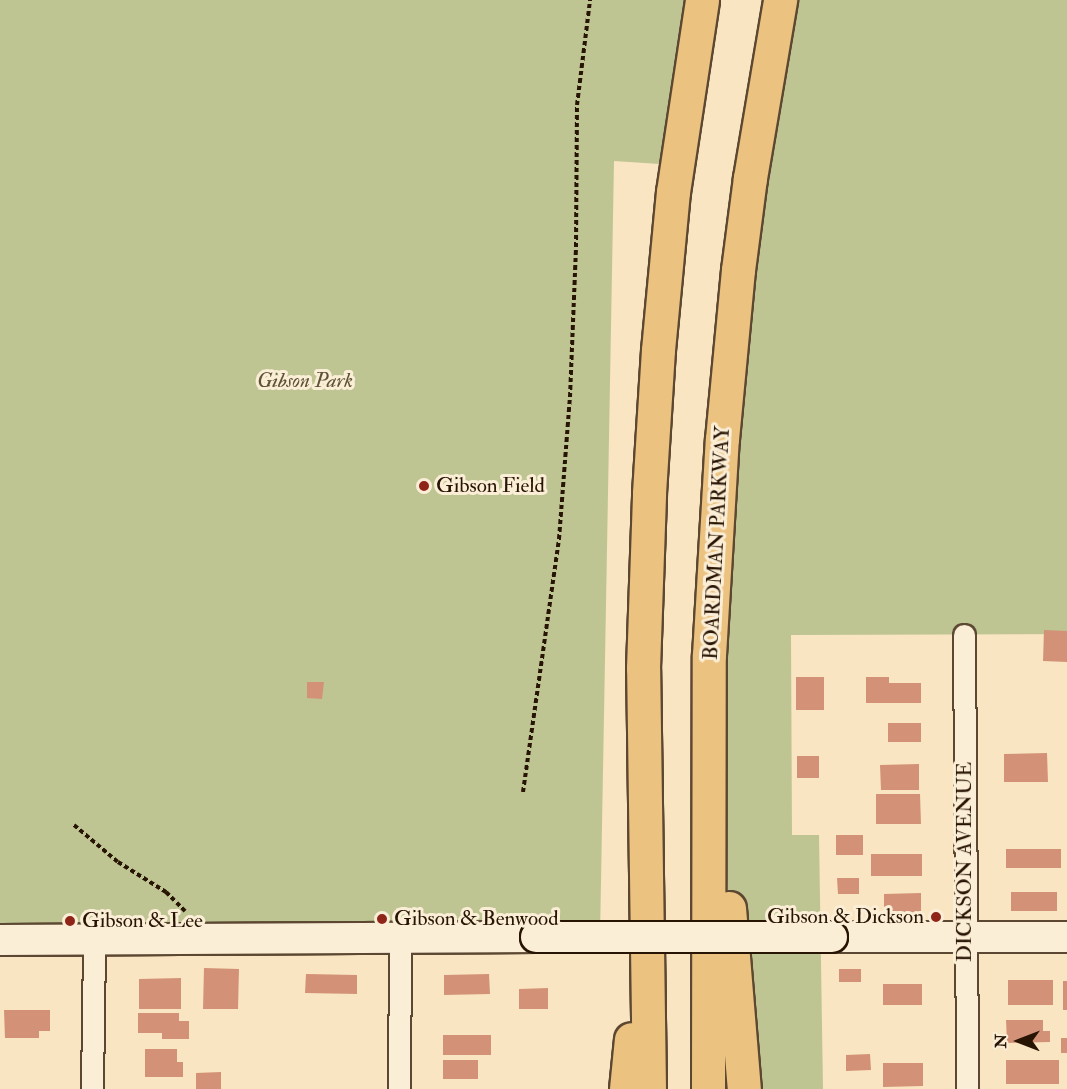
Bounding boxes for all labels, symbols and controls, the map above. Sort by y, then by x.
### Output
park label: Gibson Park [257,368,353,394]
street label: BOARDMAN PARKWAY [698,425,736,661]
place label: Gibson Field [436,473,545,499]
marker: Gibson Field [417,479,431,493]
street label: DICKSON AVENUE [952,762,978,962]
place label: Gibson & Dickson [767,904,924,930]
place label: Gibson & Benwood [394,906,558,932]
place label: Gibson & Lee [82,908,203,934]
marker: Gibson & Dickson [929,910,943,924]
marker: Gibson & Benwood [375,912,389,926]
marker: Gibson & Lee [63,914,77,928]
north arrow [989,1011,1049,1071]
text: N [991,1034,1011,1048]

